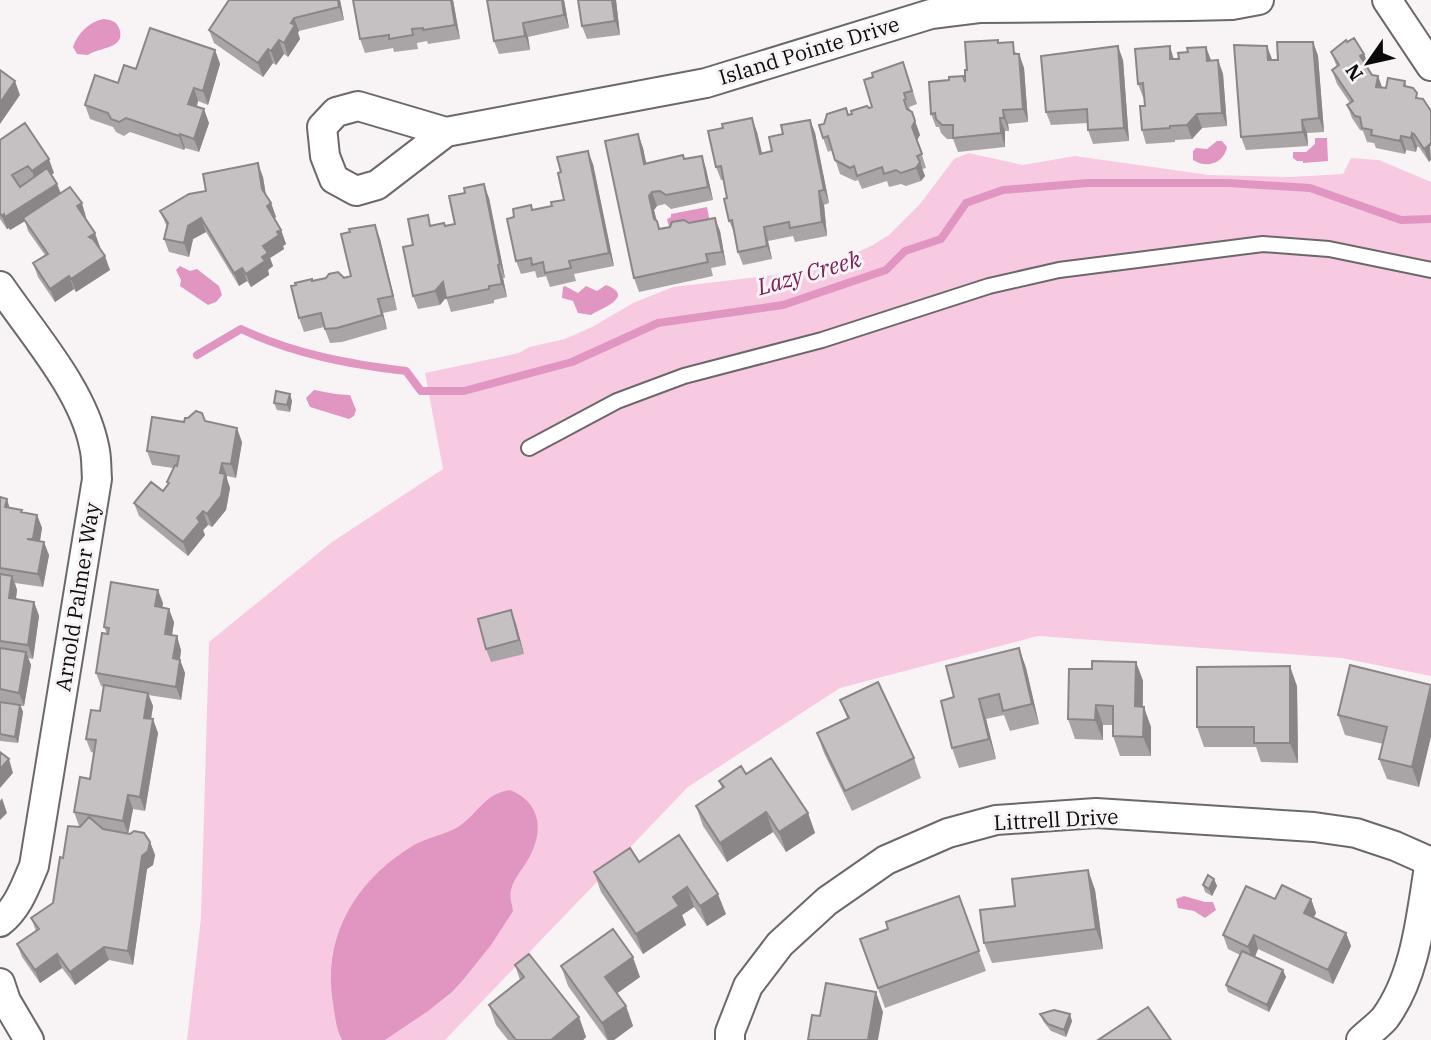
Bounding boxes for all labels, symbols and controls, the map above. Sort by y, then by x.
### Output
street label: Island Pointe Drive [715,9,902,91]
north arrow [1333,28,1403,98]
text: N [1340,60,1368,85]
water label: Lazy Creek [752,243,865,301]
street label: Arnold Palmer Way [48,500,106,693]
street label: Littrell Drive [993,802,1119,836]

